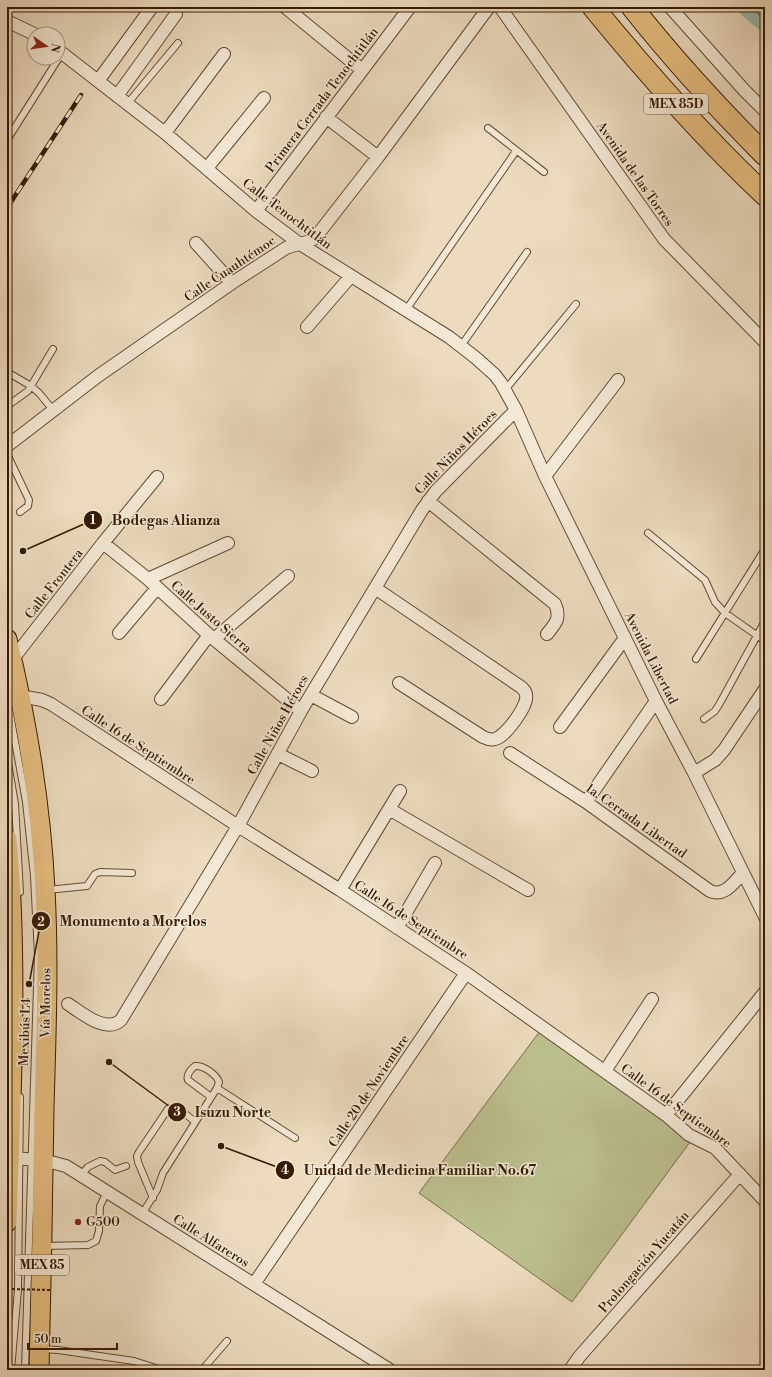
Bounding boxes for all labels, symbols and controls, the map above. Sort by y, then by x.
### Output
street label: Primera Cerrada Tenochtitlán [262,24,382,176]
north arrow [26,26,66,66]
text: N [47,42,63,54]
road number: MEX 85D [644,94,708,114]
street label: Avenida de las Torres [592,118,677,230]
street label: Calle Tenochtitlán [239,175,335,253]
street label: Calle Cuauhtémoc [181,232,279,306]
street label: Calle Niños Héroes [411,406,501,498]
callout: Bodegas Alianza [83,507,228,533]
text: Bodegas Alianza [112,512,221,530]
text: 1 [90,513,96,528]
street label: Calle Frontera [22,545,87,622]
street label: Calle Justo Sierra [167,578,255,657]
street label: Avenida Libertad [620,608,681,707]
street label: Calle Niños Héroes [244,672,312,778]
street label: Calle 16 de Septiembre [78,702,198,788]
street label: 1a. Cerrada Libertad [582,780,690,862]
street label: Calle 16 de Septiembre [351,877,471,963]
callout: Monumento a Morelos [31,908,215,934]
text: Monumento a Morelos [59,913,207,931]
text: 2 [37,915,45,930]
street label: Vía Morelos [37,968,55,1039]
street label: Mexibús L4 [16,997,34,1066]
street label: Calle 20 de Noviembre [325,1031,413,1150]
street label: Calle 16 de Septiembre [618,1061,735,1152]
callout: Isuzu Norte [167,1099,280,1125]
text: Isuzu Norte [195,1104,272,1122]
text: 3 [173,1105,181,1120]
callout: Unidad de Medicina Familiar No.67 [275,1157,544,1183]
text: Unidad de Medicina Familiar No.67 [304,1162,537,1180]
text: 4 [281,1163,289,1178]
street label: Prolongación Yucatán [595,1208,693,1316]
street label: Calle Alfareros [170,1211,252,1271]
place label: G500 [86,1214,120,1230]
marker: G500 [73,1217,83,1227]
road number: MEX 85 [15,1255,69,1275]
scale bar [28,1325,117,1351]
text: 50 m [34,1332,62,1347]

